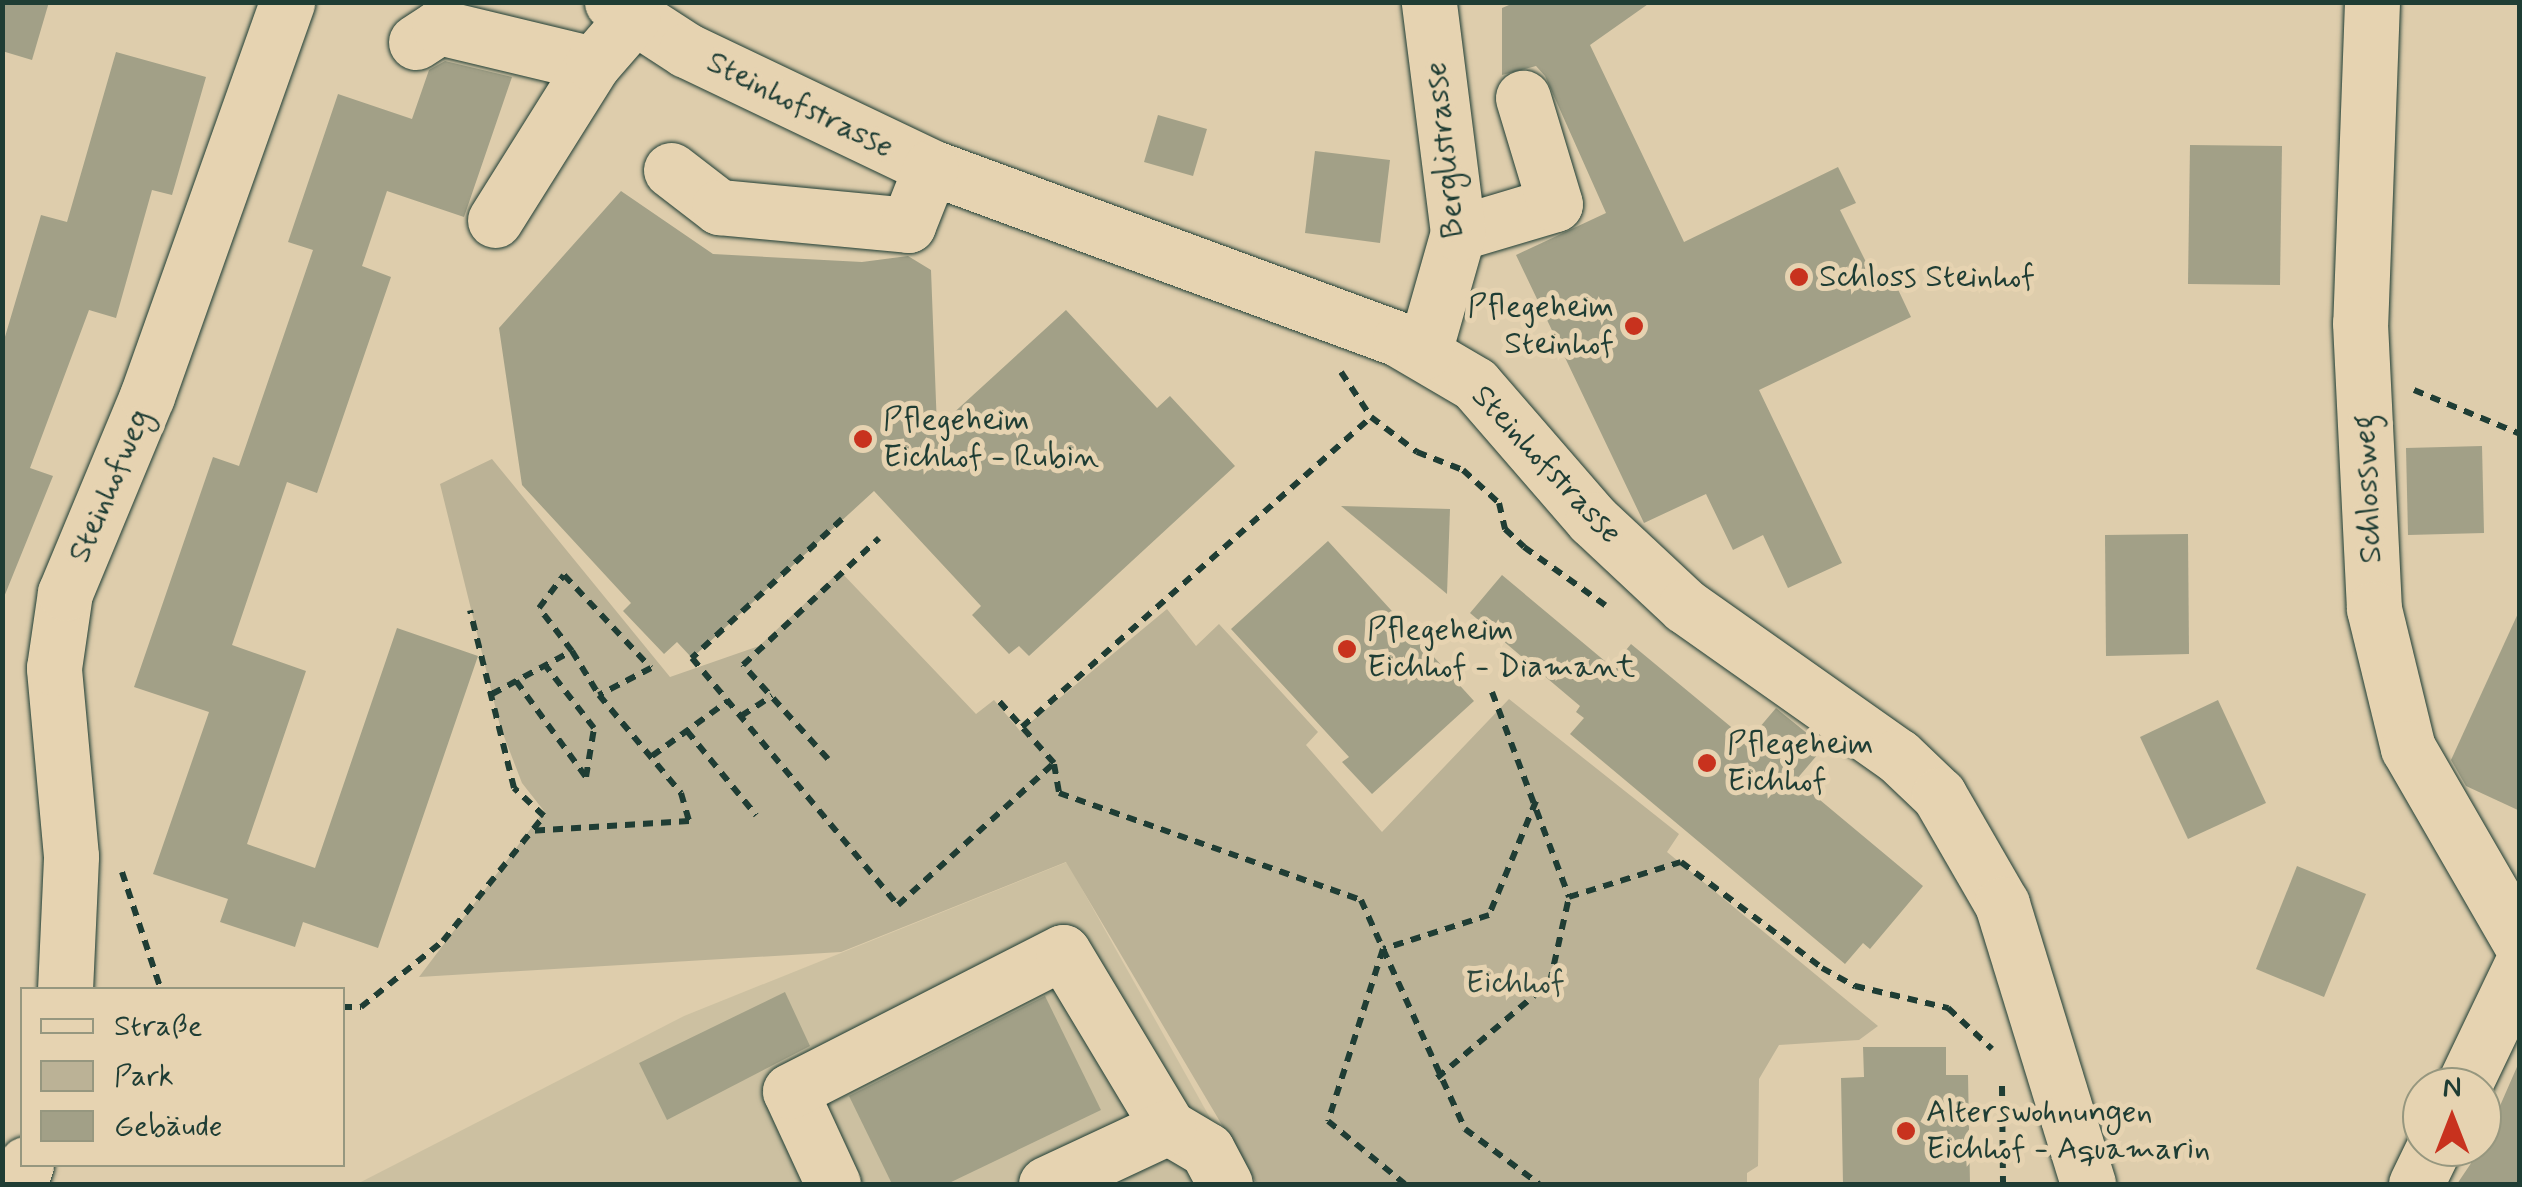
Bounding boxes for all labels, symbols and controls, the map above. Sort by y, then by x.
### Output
street label: Steinhofstrasse [700,43,900,167]
street label: Berglistrasse [1417,60,1473,240]
place label: Schloss Steinhof [1819,258,2035,296]
marker: Schloss Steinhof [1788,266,1810,288]
place label: Pflegeheim Steinhof [1467,289,1614,364]
marker: Pflegeheim Steinhof [1623,315,1645,337]
street label: Steinhofstrasse [1463,378,1629,552]
place label: Pflegeheim Eichhof - Rubin [883,402,1099,477]
street label: Steinhofweg [60,404,160,568]
street label: Schlossweg [2345,414,2391,564]
marker: Pflegeheim Eichhof - Rubin [852,428,874,450]
place label: Pflegeheim Eichhof - Diamant [1367,612,1635,687]
marker: Pflegeheim Eichhof - Diamant [1336,638,1358,660]
place label: Pflegeheim Eichhof [1727,726,1874,801]
marker: Pflegeheim Eichhof [1696,752,1718,774]
park label: Eichhof [1465,964,1565,1002]
legend [20,987,345,1167]
text: Straße [114,1007,202,1046]
text: Park [114,1057,174,1096]
north arrow [2402,1067,2502,1167]
text: N [2443,1070,2461,1107]
place label: Alterswohnungen Eichhof - Aquamarin [1926,1094,2210,1169]
text: Gebäude [114,1107,222,1146]
marker: Alterswohnungen Eichhof - Aquamarin [1895,1120,1917,1142]

